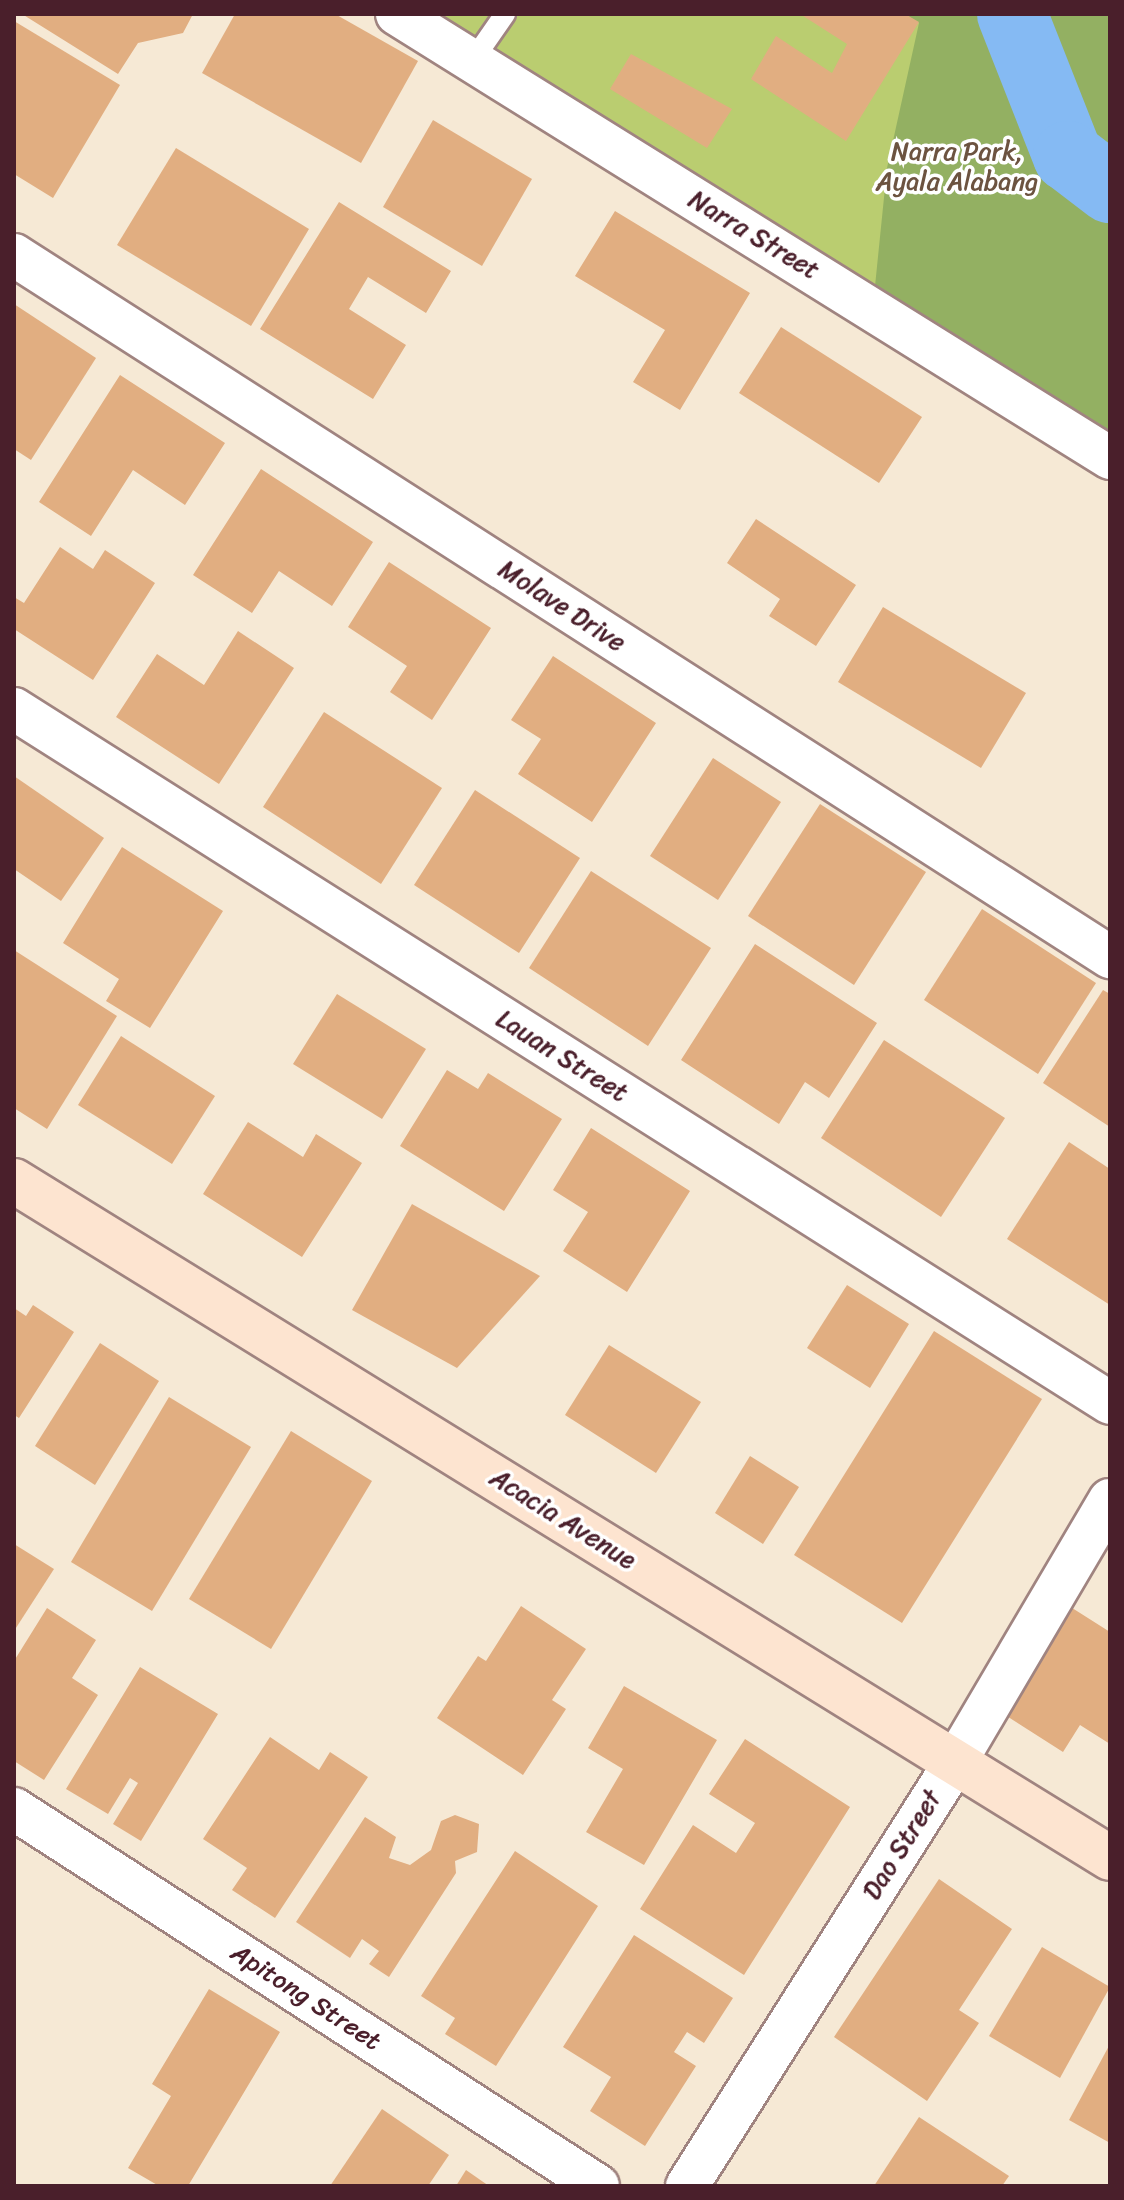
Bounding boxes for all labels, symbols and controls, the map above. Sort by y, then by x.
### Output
park label: Narra Park, Ayala Alabang [876,136,1038,198]
street label: Narra Street [683,184,825,286]
street label: Molave Drive [493,553,631,659]
street label: Lauan Street [491,1003,633,1109]
street label: Acacia Avenue [484,1462,642,1576]
street label: Dao Street [856,1784,948,1906]
street label: Apitong Street [225,1937,387,2057]

